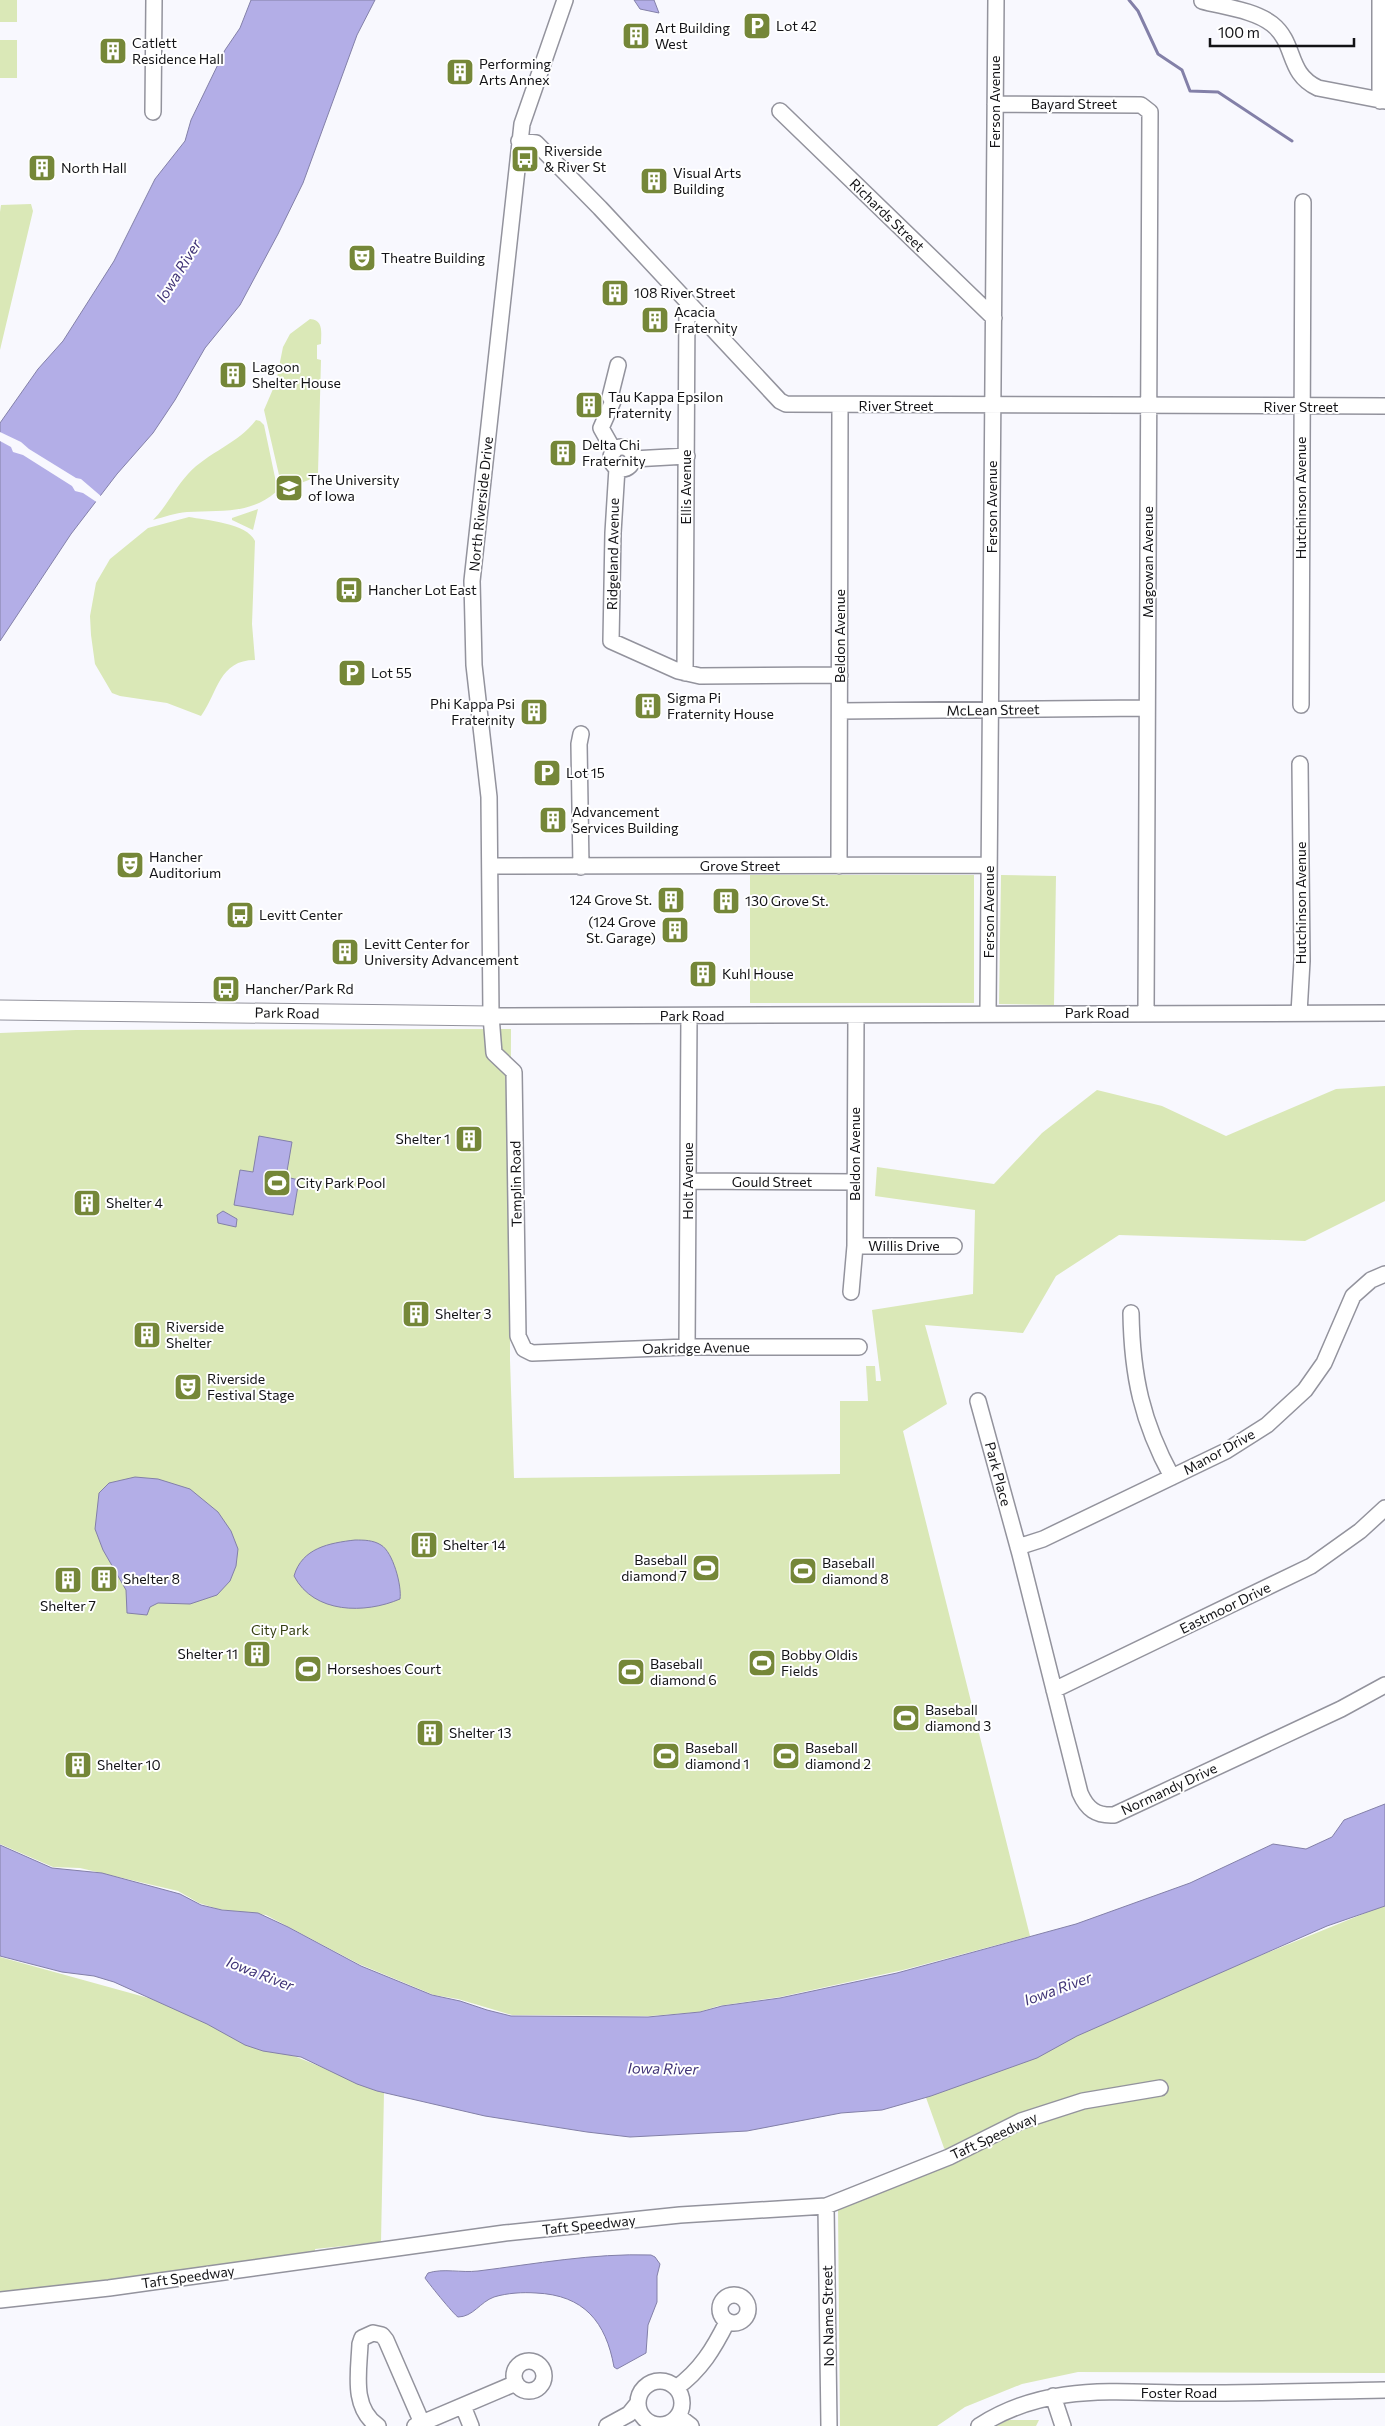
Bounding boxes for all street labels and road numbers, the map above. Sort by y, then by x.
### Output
street label: Ferson Avenue [986,56,1003,148]
street label: Bayard Street [1031,95,1117,112]
street label: Richards Street [846,175,928,255]
street label: River Street [858,397,934,414]
street label: River Street [1263,398,1339,415]
street label: North Riverside Drive [465,436,496,572]
street label: Hutchinson Avenue [1292,437,1309,559]
street label: Ellis Avenue [677,450,694,524]
street label: Ferson Avenue [983,461,1000,553]
street label: Ridgeland Avenue [603,498,622,610]
street label: Magowan Avenue [1139,506,1156,618]
street label: Beldon Avenue [831,589,848,683]
street label: McLean Street [946,700,1040,719]
street label: Hutchinson Avenue [1292,842,1309,964]
street label: Grove Street [700,857,780,874]
street label: Ferson Avenue [980,866,997,958]
street label: Park Road [255,1003,319,1022]
street label: Park Road [1065,1004,1129,1021]
street label: Park Road [660,1007,724,1024]
street label: Beldon Avenue [846,1107,863,1201]
street label: Templin Road [506,1141,525,1227]
street label: Holt Avenue [679,1142,696,1220]
street label: Gould Street [732,1173,812,1190]
street label: Willis Drive [868,1237,940,1254]
street label: Oakridge Avenue [642,1338,750,1357]
street label: Manor Drive [1180,1425,1257,1478]
street label: Park Place [982,1440,1015,1508]
street label: Eastmoor Drive [1177,1578,1273,1637]
street label: Normandy Drive [1118,1759,1219,1818]
street label: Taft Speedway [948,2108,1040,2163]
street label: Taft Speedway [541,2211,637,2238]
street label: Taft Speedway [140,2262,236,2291]
street label: No Name Street [818,2265,837,2367]
street label: Foster Road [1141,2384,1217,2401]

